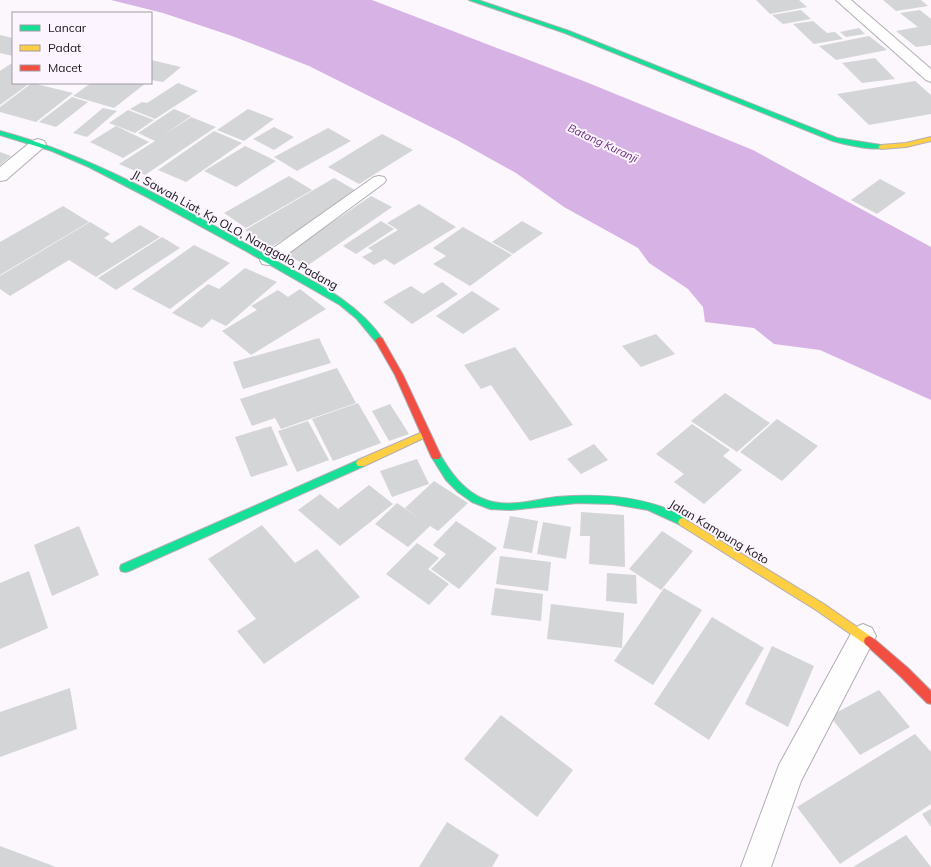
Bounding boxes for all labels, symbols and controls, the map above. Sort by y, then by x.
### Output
legend [12,12,152,84]
text: Lancar [48,20,87,35]
text: Padat [48,40,81,55]
text: Macet [48,60,82,75]
water label: Batang Kuranji [566,121,641,166]
street label: Jl. Sawah Liat, Kp OLO, Nanggalo, Padang [130,166,341,293]
street label: Jalan Kampung Koto [667,496,772,567]

